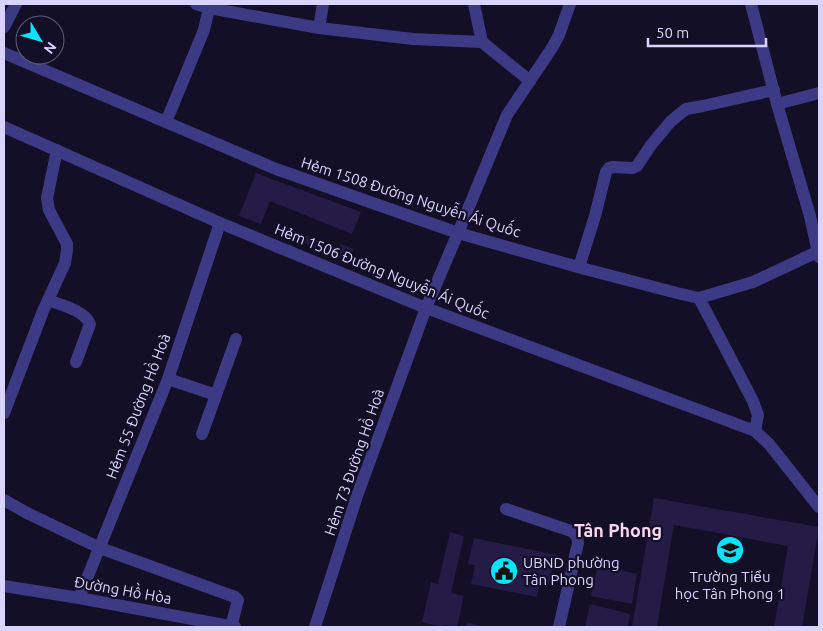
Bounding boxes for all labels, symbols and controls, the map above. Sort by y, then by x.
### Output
north arrow [15,15,65,65]
scale bar [648,15,766,47]
text: 50 m [656,24,689,41]
text: N [41,39,60,57]
street label: Hẻm 1508 Đường Nguyễn Ái Quốc [299,152,523,241]
street label: Hẻm 1506 Đường Nguyễn Ái Quốc [272,219,492,322]
street label: Hẻm 55 Đường Hồ Hoà [101,330,174,481]
street label: Hẻm 73 Đường Hồ Hoà [319,386,387,538]
district label: Tân Phong [574,520,662,540]
school or university icon: Trường Tiểu học Tân Phong 1 [715,535,745,565]
place label: UBND phường Tân Phong [523,554,620,588]
public building icon: UBND phường Tân Phong [489,556,519,586]
place label: Trường Tiểu học Tân Phong 1 [675,568,785,602]
street label: Đường Hồ Hòa [73,571,173,607]

